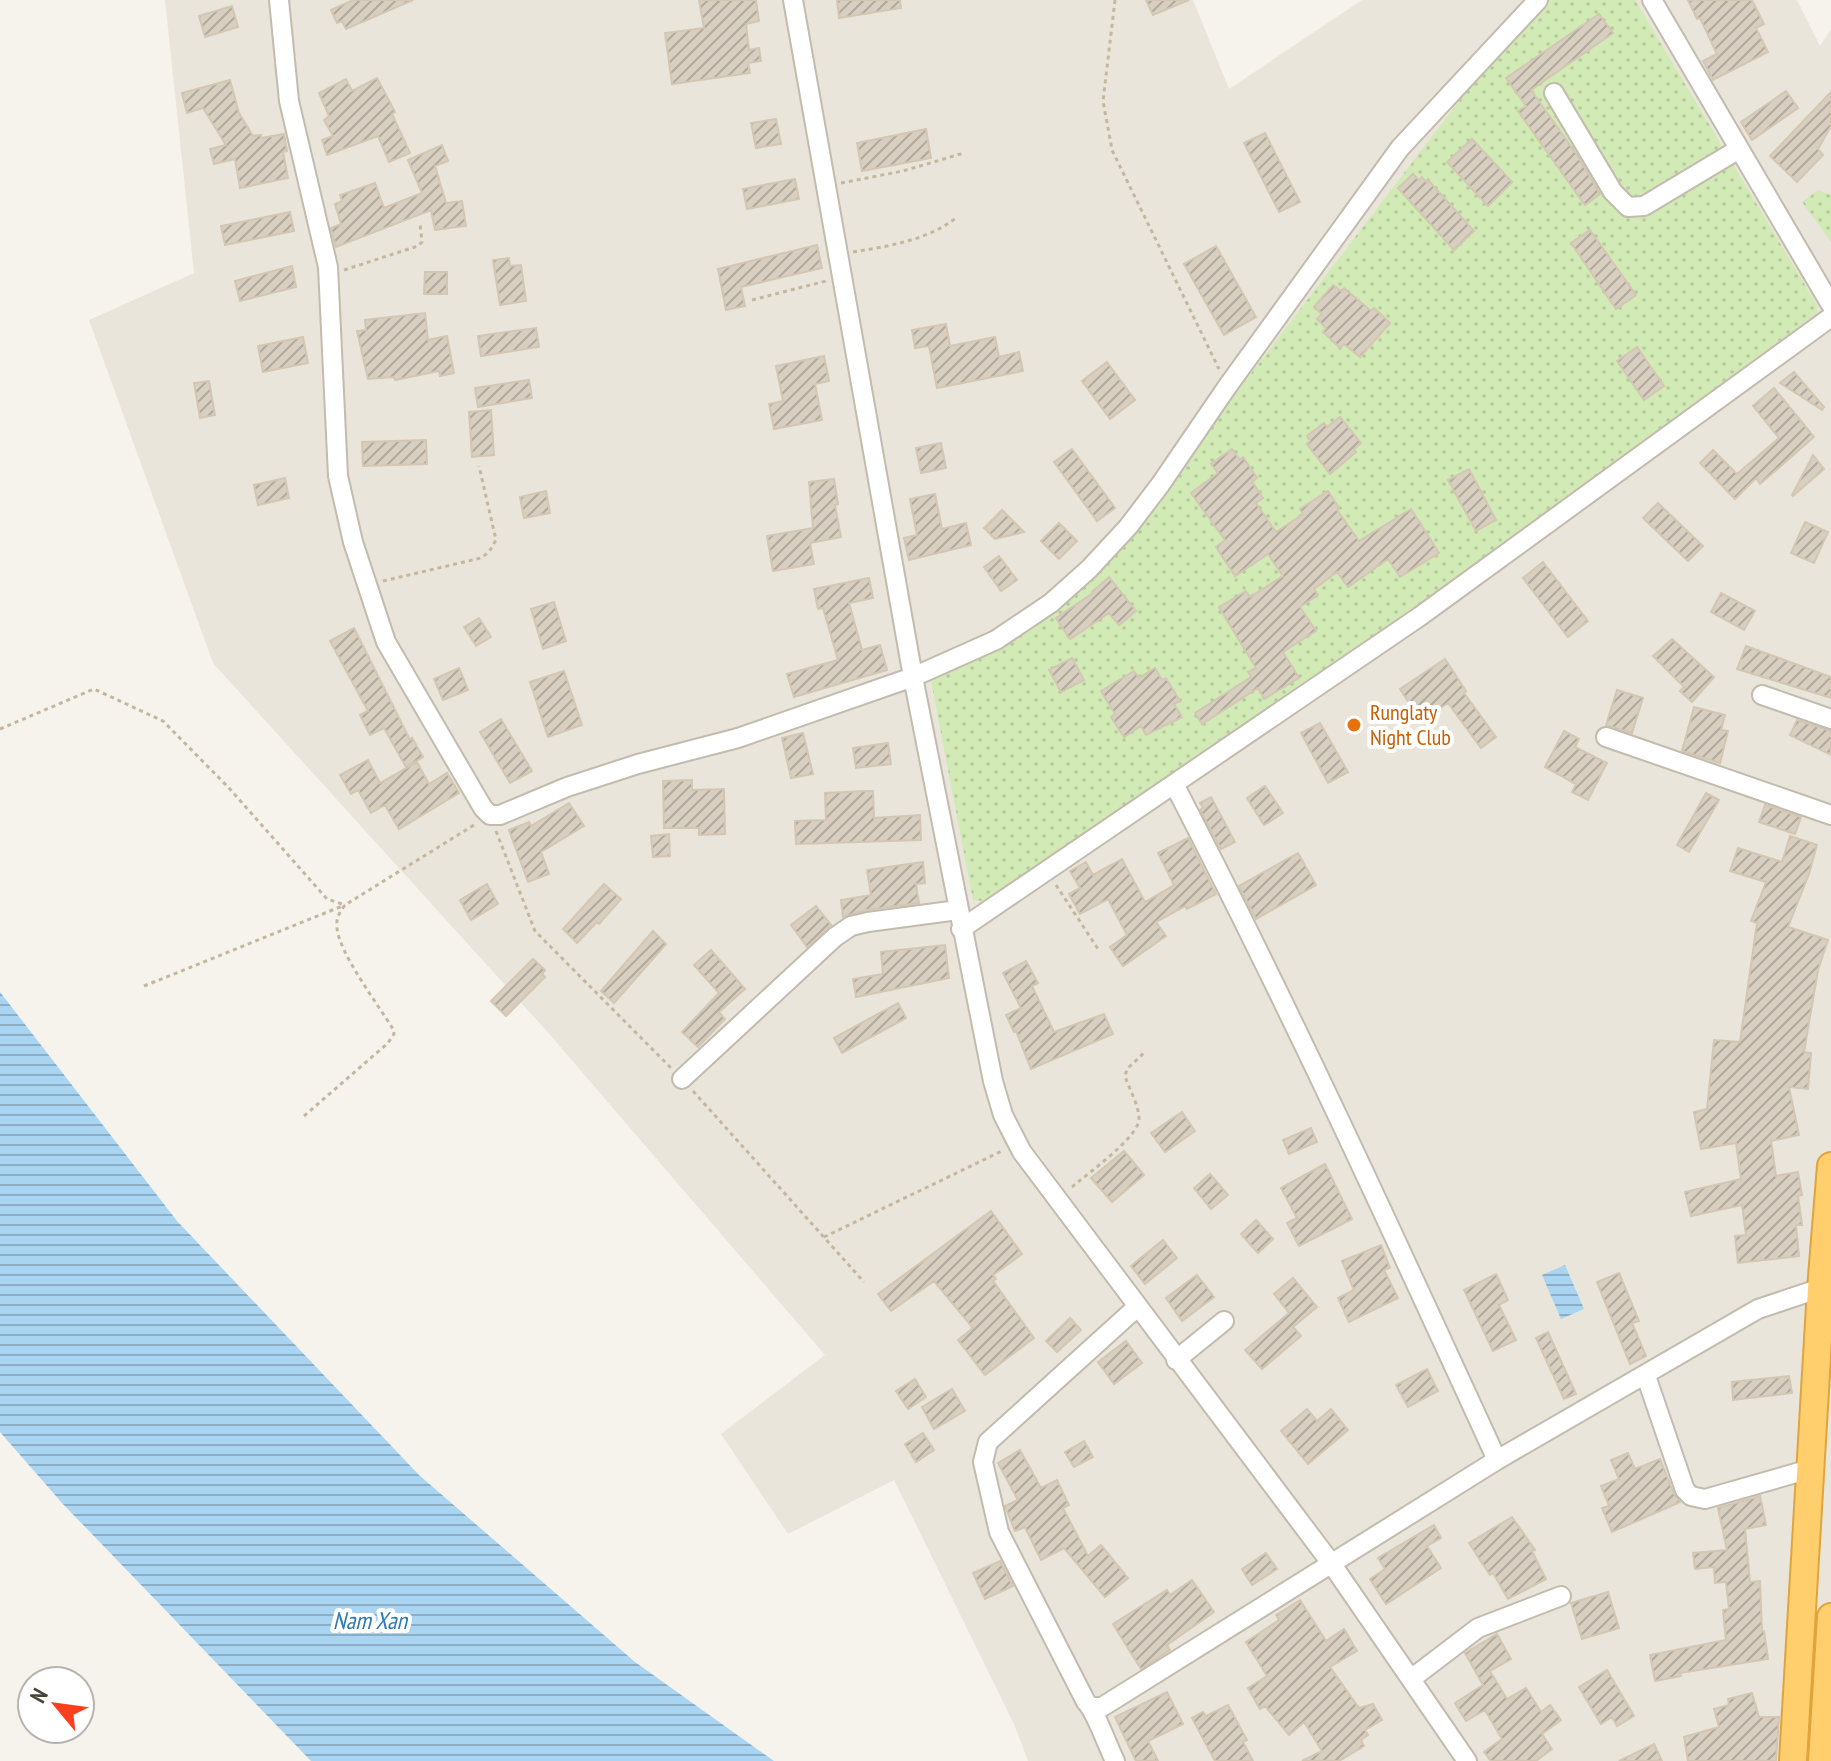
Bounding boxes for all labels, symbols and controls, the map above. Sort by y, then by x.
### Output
place label: Runglaty Night Club [1370,698,1451,751]
marker: Runglaty Night Club [1345,716,1363,734]
water label: Nam Xan [333,1605,409,1636]
north arrow [16,1665,96,1745]
text: N [23,1683,54,1707]

